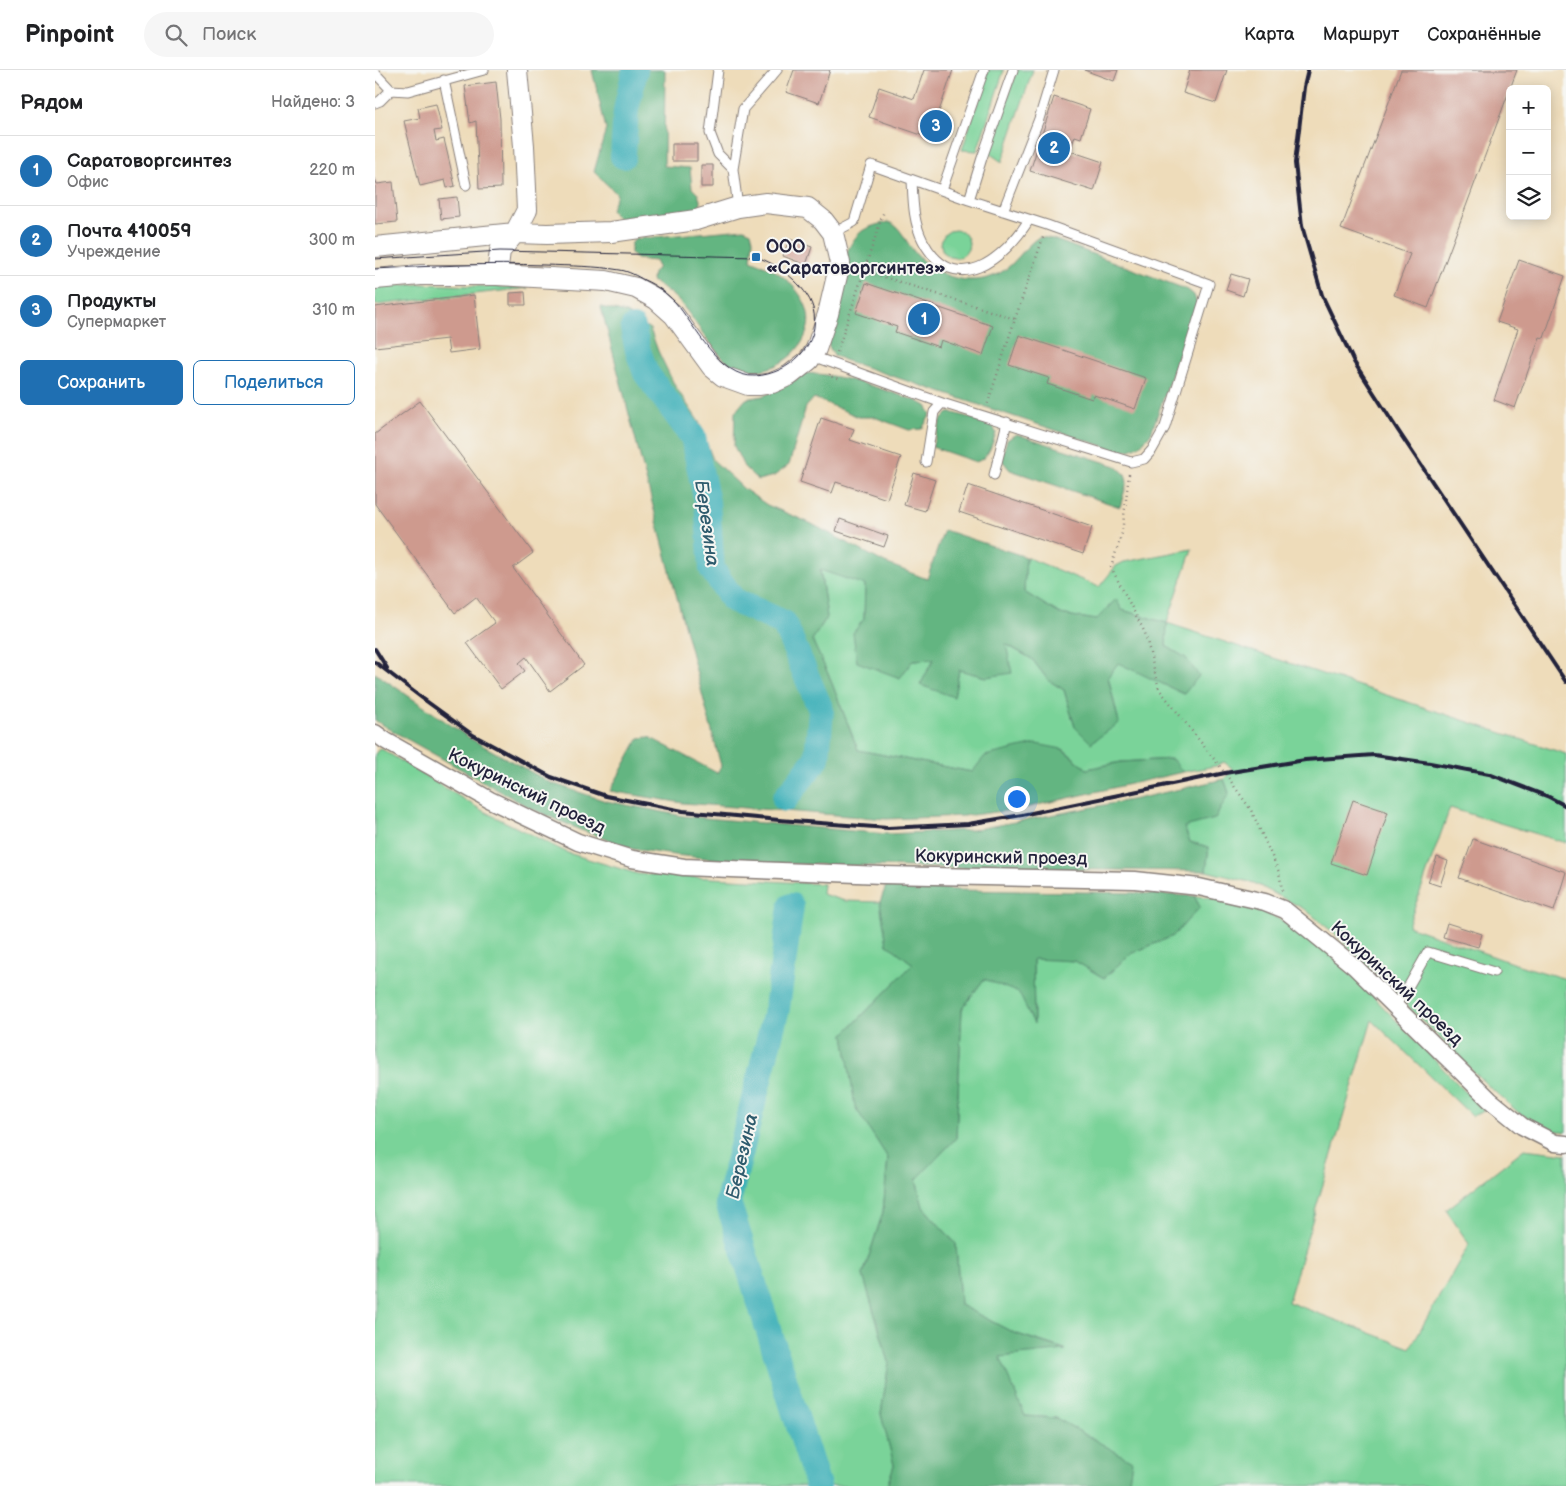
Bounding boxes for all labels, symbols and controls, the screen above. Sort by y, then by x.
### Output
search box [144,12,494,57]
text: Pinpoint [25,20,114,49]
icon: search [162,21,190,49]
text: Поиск [202,23,256,46]
text: Карта [1244,24,1295,45]
text: Маршрут [1323,24,1399,45]
text: Сохранённые [1427,24,1541,45]
map controls [1506,85,1551,220]
button: + [1506,85,1551,130]
text: Рядом [20,90,83,115]
text: Найдено: 3 [271,93,355,112]
pin: 3 [920,107,952,145]
pin: 2 [1038,129,1070,167]
button: − [1506,130,1551,175]
text: Саратоворгсинтез [67,150,232,173]
text: 1 [33,161,39,180]
text: 220 m [309,161,355,180]
text: Офис [67,173,109,192]
button: layers [1506,175,1551,220]
text: Почта 410059 [67,220,192,243]
text: 2 [31,231,41,250]
text: 300 m [309,231,355,250]
place label: ООО «Саратоворгсинтез» [766,237,946,279]
text: Учреждение [67,243,160,262]
marker: ООО «Саратоворгсинтез» [750,251,762,263]
text: Продукты [67,290,156,313]
pin: 1 [908,300,940,338]
text: 3 [31,301,41,320]
text: 310 m [312,301,355,320]
text: Супермаркет [67,313,166,332]
button: Сохранить [20,360,183,405]
button: Поделиться [193,360,355,405]
water label: Березина [689,479,724,568]
street label: Кокуринский проезд [445,744,609,839]
your location [1004,786,1030,812]
street label: Кокуринский проезд [915,845,1087,870]
street label: Кокуринский проезд [1326,917,1467,1050]
water label: Березина [721,1111,763,1201]

